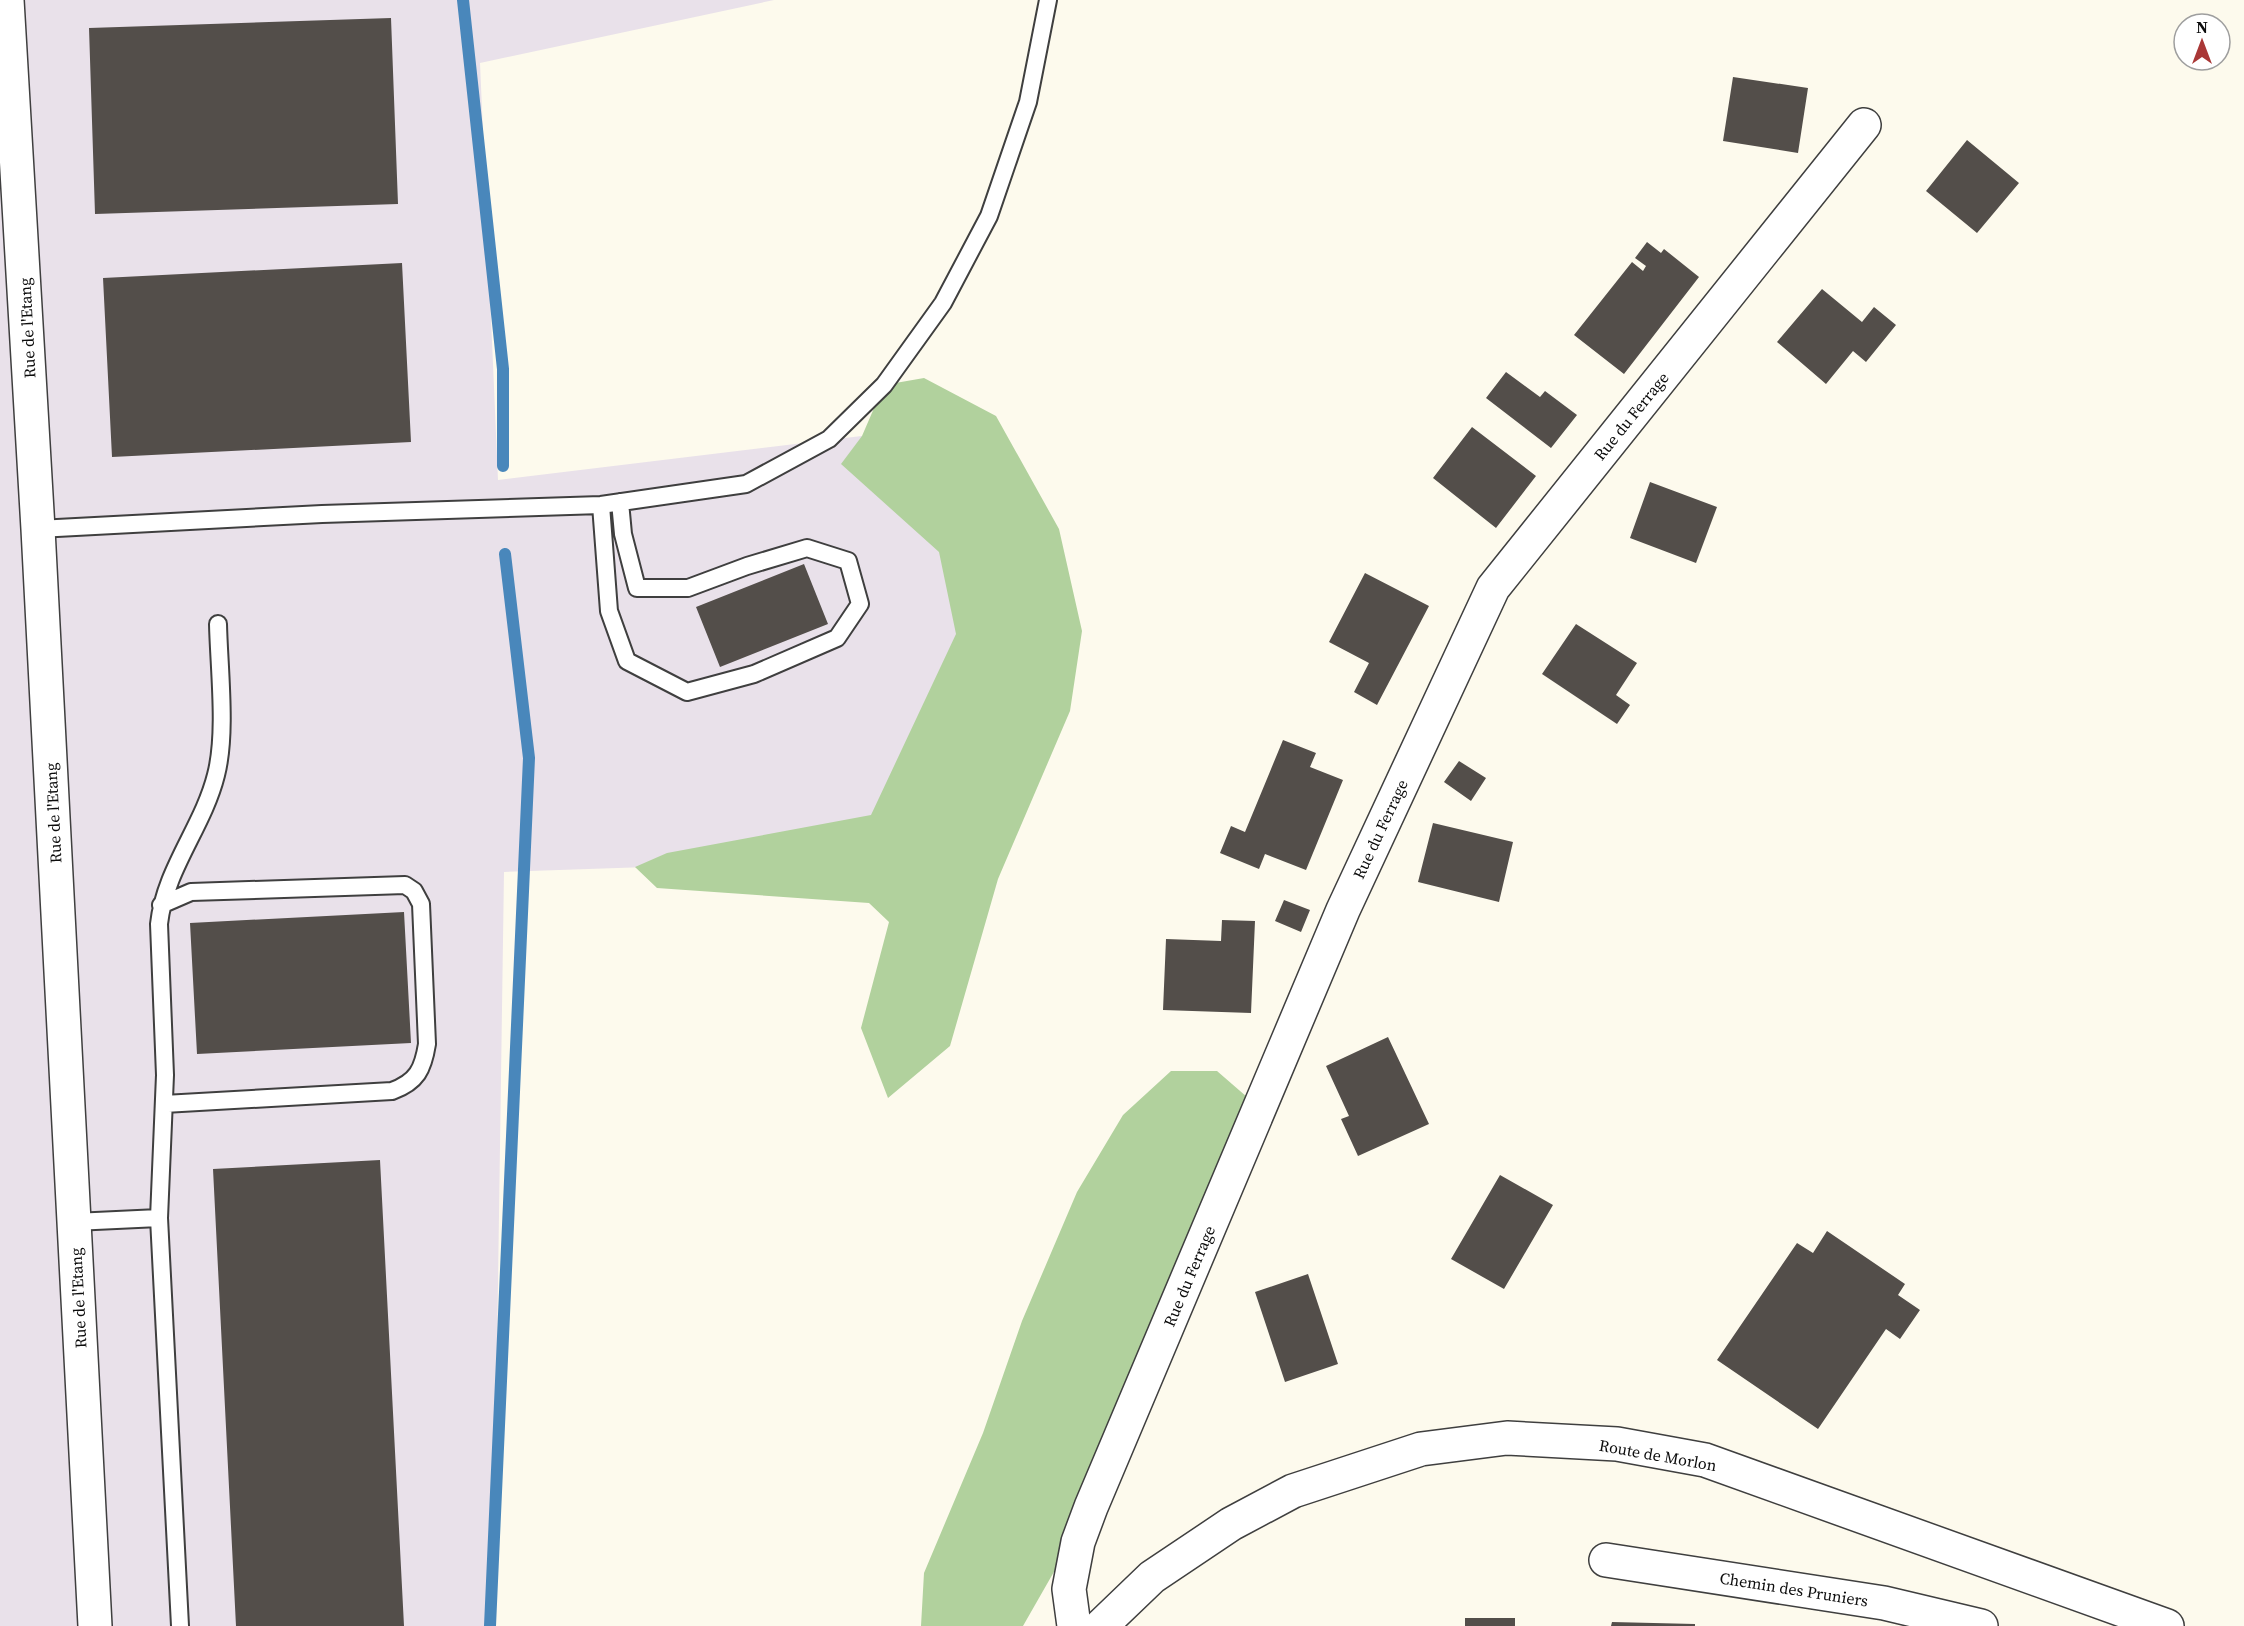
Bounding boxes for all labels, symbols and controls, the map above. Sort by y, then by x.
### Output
north arrow [2172,12,2232,72]
text: N [2196,16,2208,38]
street label: Rue de l'Etang [13,277,41,379]
street label: Rue du Ferrage [1589,367,1673,465]
street label: Rue de l'Etang [39,762,67,864]
street label: Rue du Ferrage [1347,776,1413,882]
street label: Rue du Ferrage [1158,1222,1220,1330]
street label: Rue de l'Etang [64,1247,92,1349]
street label: Route de Morlon [1597,1434,1719,1476]
street label: Chemin des Pruniers [1718,1566,1870,1612]

